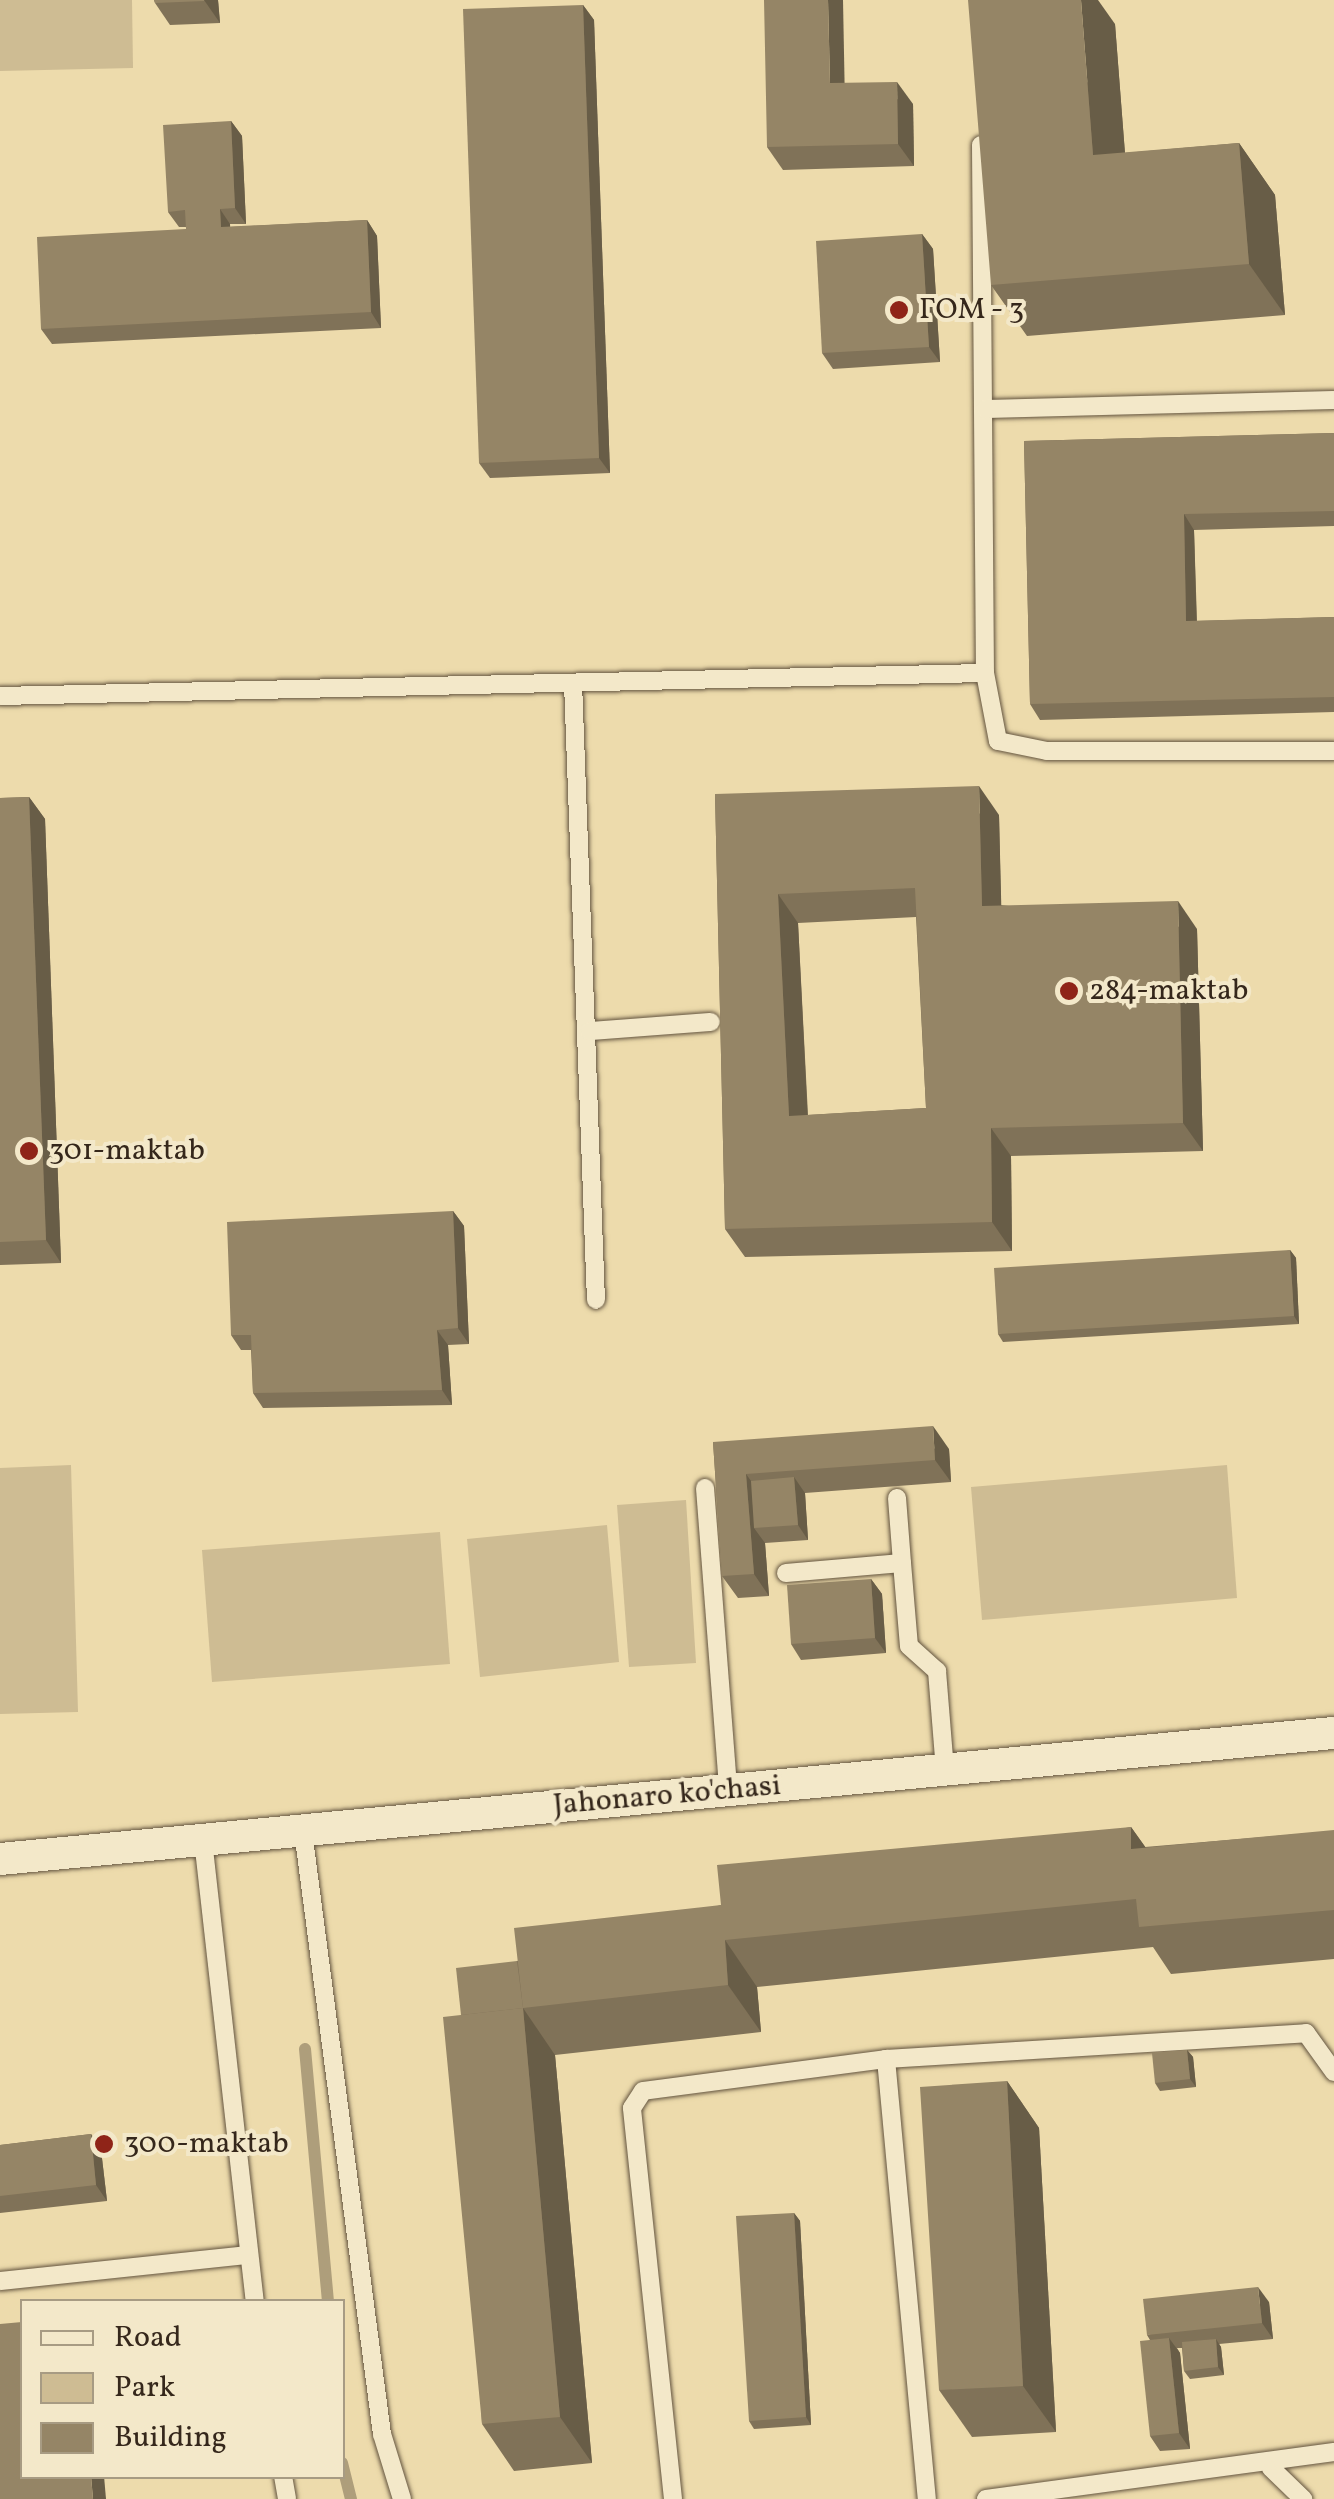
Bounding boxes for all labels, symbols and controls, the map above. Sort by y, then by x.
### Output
place label: ГОМ - 3 [919,292,1025,328]
marker: ГОМ - 3 [888,299,910,321]
place label: 284-maktab [1089,973,1248,1009]
marker: 284-maktab [1058,980,1080,1002]
place label: 301-maktab [49,1133,205,1169]
marker: 301-maktab [18,1140,40,1162]
street label: Jahonaro ko'chasi [552,1768,782,1824]
place label: 300-maktab [124,2126,289,2162]
marker: 300-maktab [93,2133,115,2155]
legend [20,2299,345,2479]
text: Road [114,2317,182,2359]
text: Park [114,2367,175,2409]
text: Building [114,2417,227,2459]

